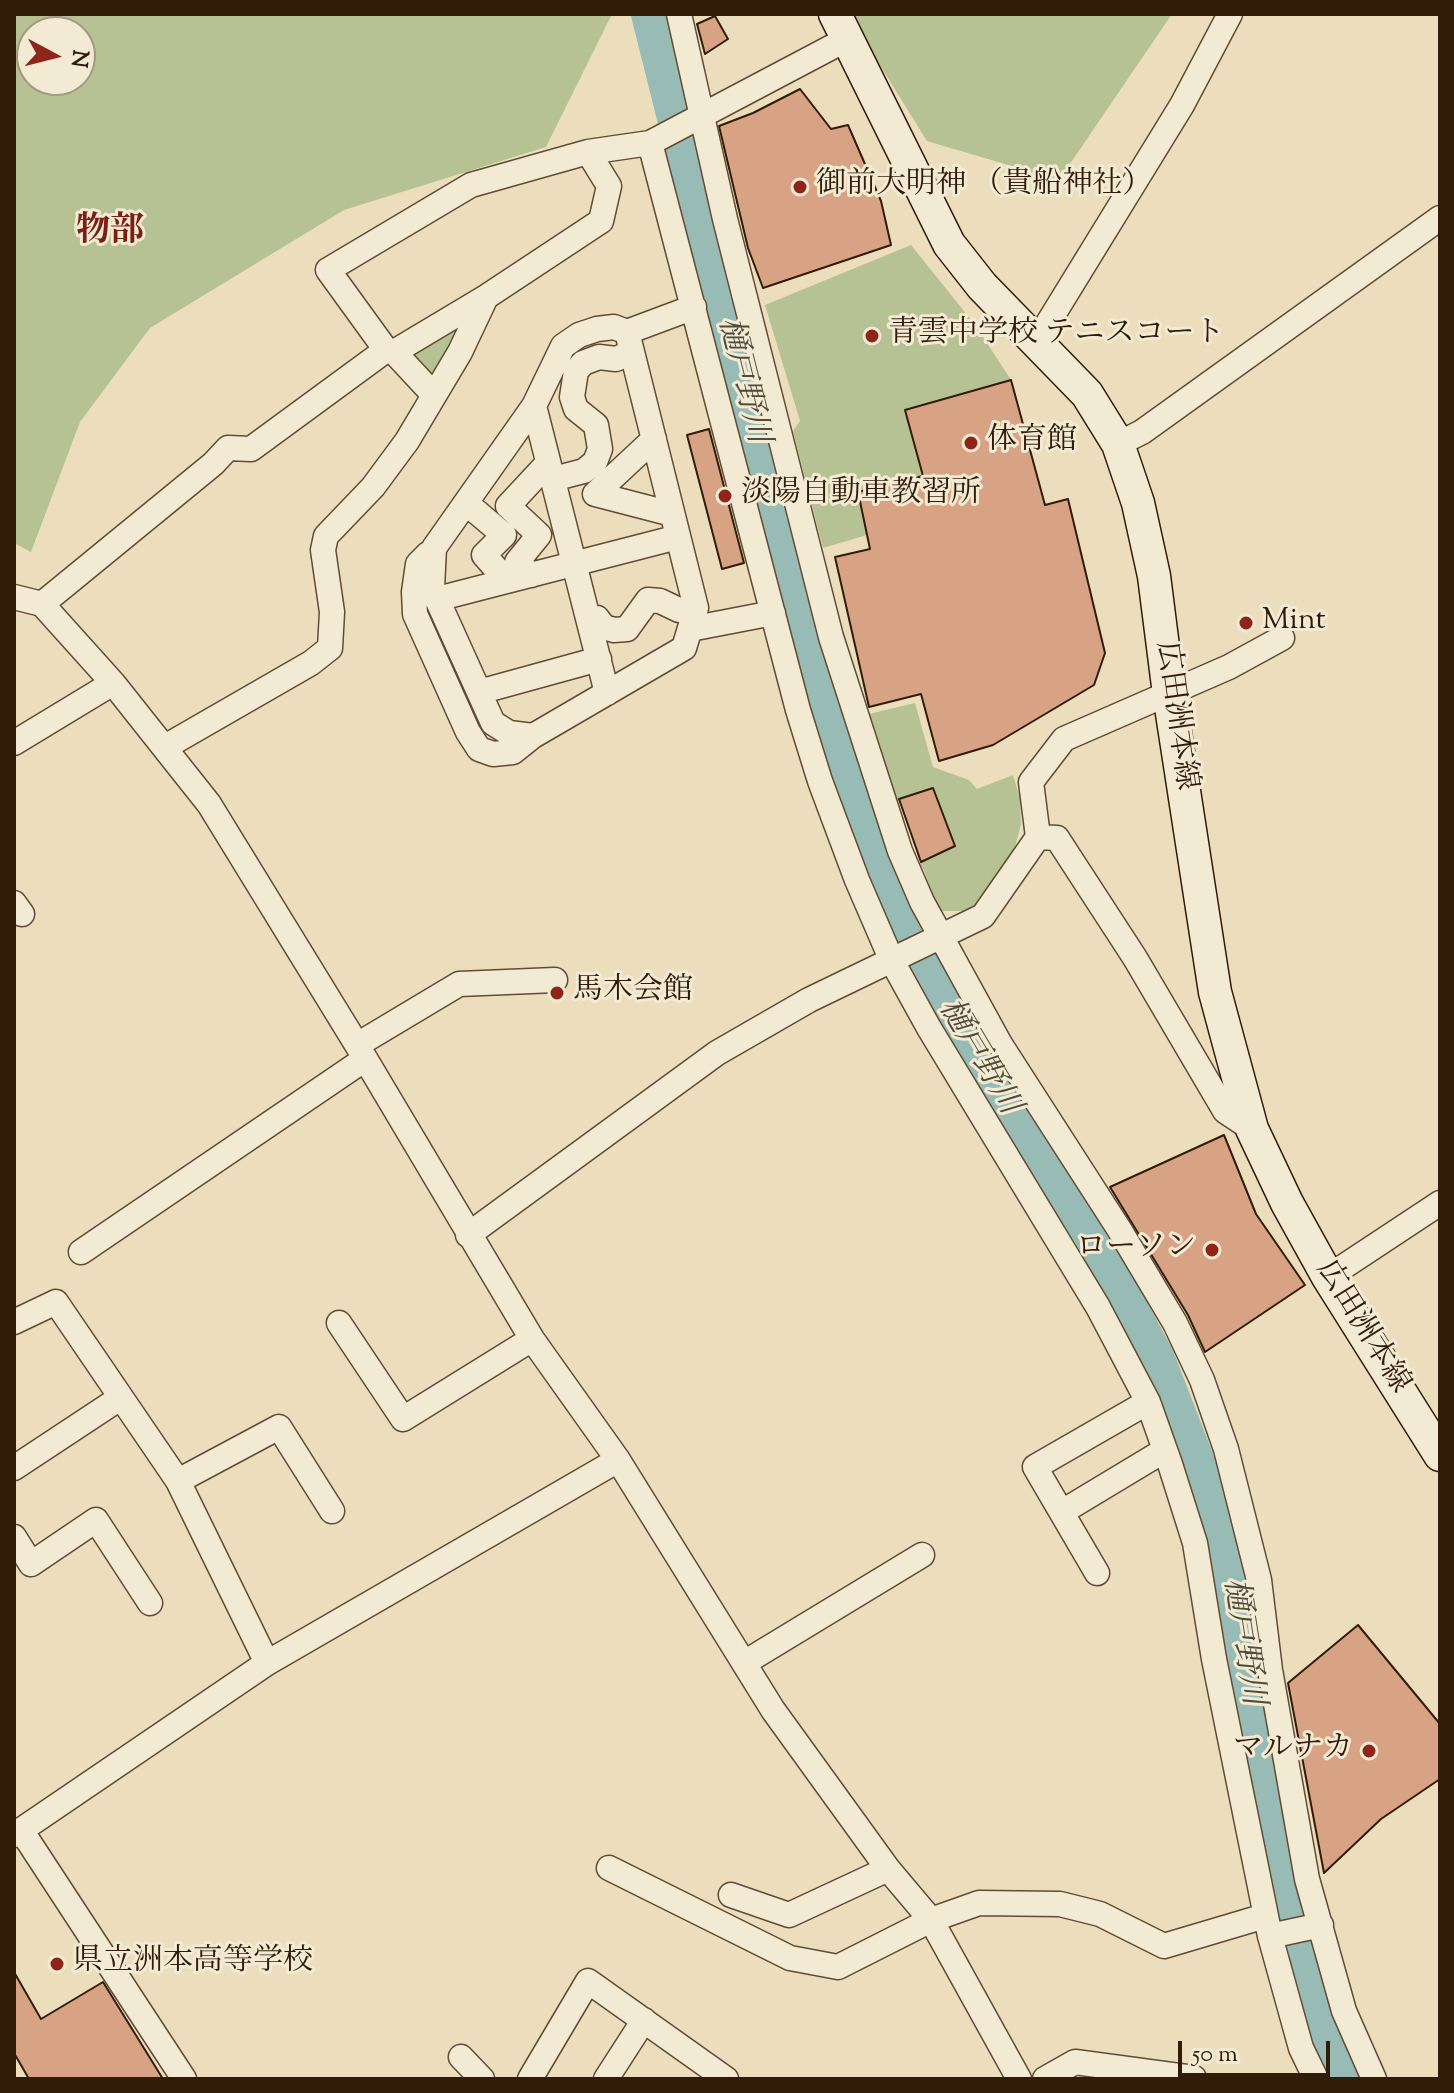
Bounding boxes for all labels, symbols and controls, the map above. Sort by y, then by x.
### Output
north arrow [16,16,96,96]
text: N [61,48,95,69]
place label: 御前大明神 （貴船神社） [816,169,1152,205]
marker: 御前大明神 （貴船神社） [791,178,809,196]
district label: 物部 [76,214,144,254]
water label: 樋戸野川 [707,314,775,448]
place label: 青雲中学校 テニスコート [888,318,1224,354]
marker: 青雲中学校 テニスコート [863,327,881,345]
place label: 体育館 [987,425,1077,461]
marker: 体育館 [962,434,980,452]
place label: 淡陽自動車教習所 [741,478,981,514]
marker: 淡陽自動車教習所 [716,487,734,505]
place label: Mint [1262,605,1326,641]
marker: Mint [1237,614,1255,632]
street label: 広田洲本線 [1146,639,1202,793]
place label: 馬木会館 [573,975,693,1011]
marker: 馬木会館 [548,984,566,1002]
water label: 樋戸野川 [928,993,1026,1123]
place label: ローソン [1076,1232,1196,1268]
marker: ローソン [1203,1241,1221,1259]
street label: 広田洲本線 [1306,1255,1416,1401]
water label: 樋戸野川 [1212,1576,1270,1708]
place label: マルナカ [1233,1733,1353,1769]
marker: マルナカ [1360,1742,1378,1760]
place label: 県立洲本高等学校 [73,1946,313,1982]
marker: 県立洲本高等学校 [48,1955,66,1973]
scale bar [1182,2025,1334,2075]
text: 50 m [1192,2038,1238,2072]

